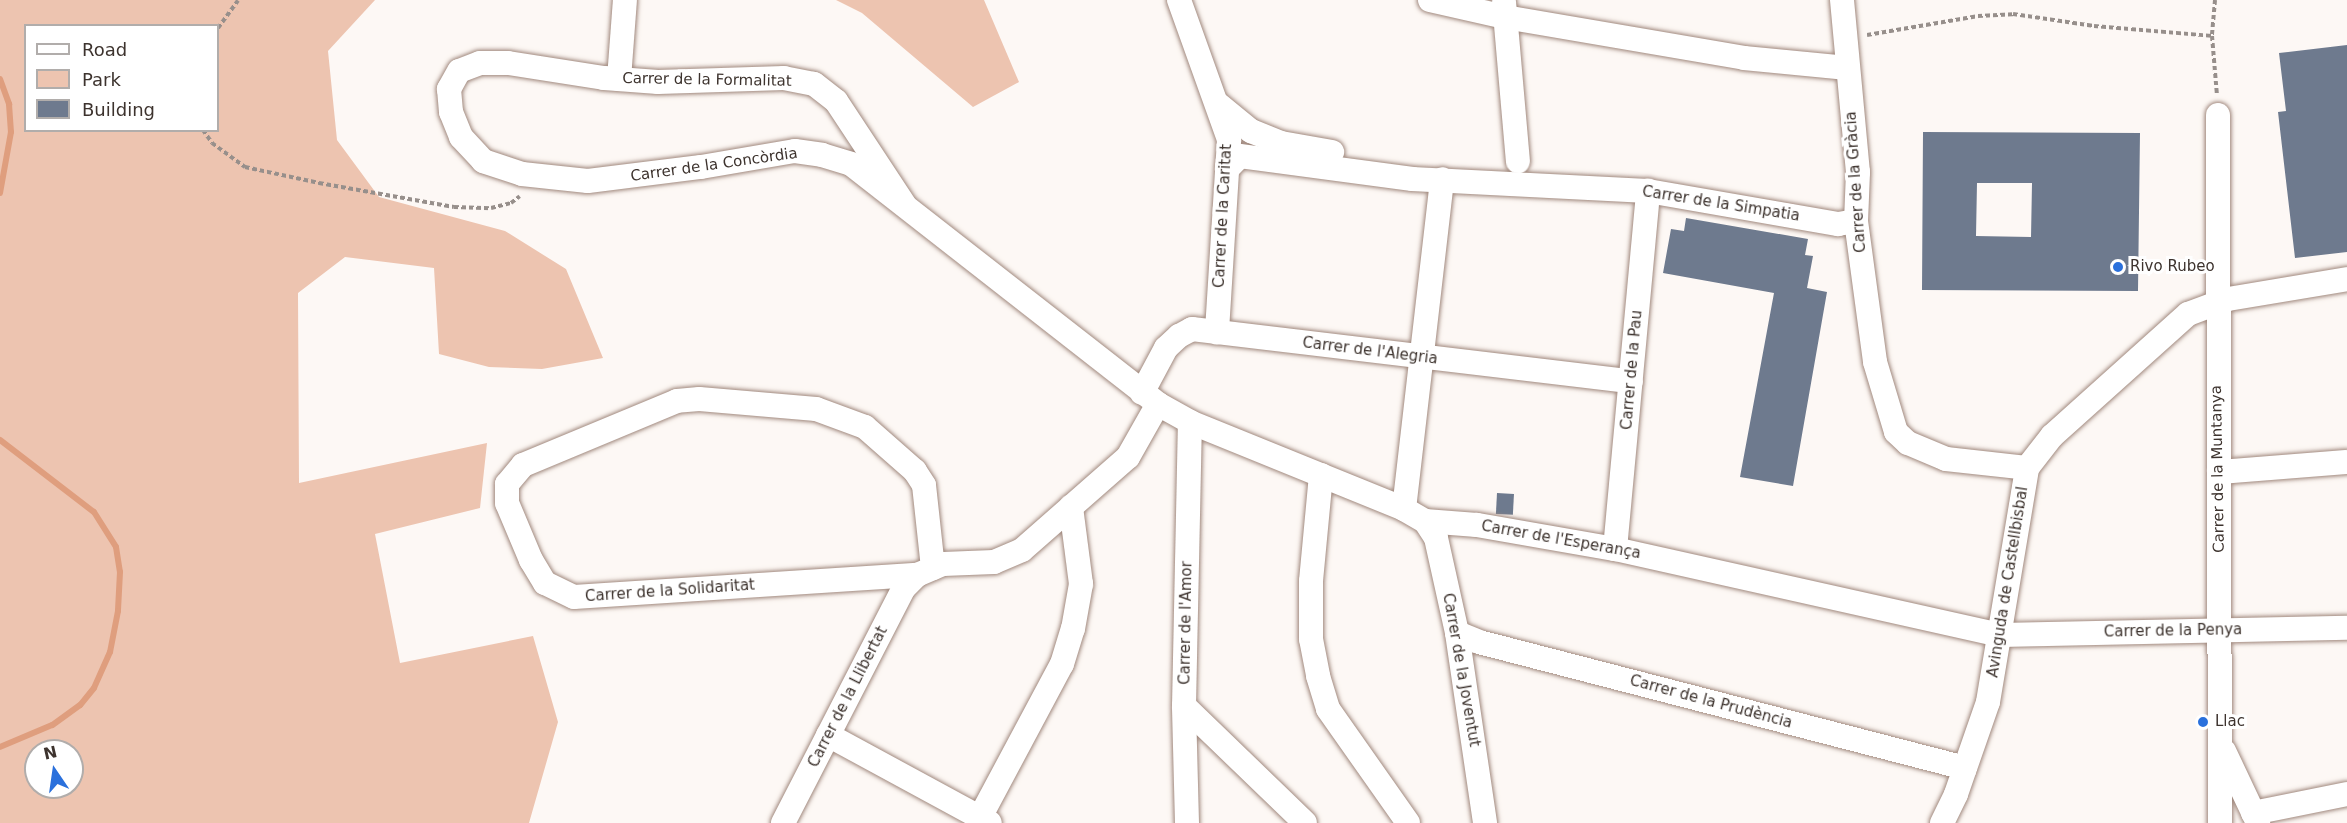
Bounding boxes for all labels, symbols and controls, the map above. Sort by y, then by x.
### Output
legend [24,24,219,132]
text: Road [82,39,127,60]
text: Park [82,69,121,90]
street label: Carrer de la Formalitat [622,70,792,90]
text: Building [82,99,155,120]
street label: Carrer de la Gràcia [1842,111,1870,253]
street label: Carrer de la Concòrdia [629,144,799,186]
street label: Carrer de la Caritat [1210,144,1236,288]
street label: Carrer de la Simpatia [1641,183,1801,225]
place label: Rivo Rubeo [2130,258,2215,276]
marker: Rivo Rubeo [2111,260,2125,274]
street label: Carrer de la Pau [1618,309,1646,431]
street label: Carrer de l'Alegria [1301,334,1439,368]
street label: Carrer de la Muntanya [2208,385,2228,553]
street label: Avinguda de Castellbisbal [1984,485,2032,679]
street label: Carrer de l'Esperança [1480,517,1642,563]
street label: Carrer de l'Amor [1176,561,1196,685]
street label: Carrer de la Solidaritat [584,576,756,606]
street label: Carrer de la Joventut [1439,592,1483,748]
street label: Carrer de la Penya [2104,621,2242,641]
street label: Carrer de la Llibertat [805,624,891,770]
street label: Carrer de la Prudència [1628,672,1794,732]
place label: Llac [2215,713,2245,731]
marker: Llac [2196,715,2210,729]
north arrow [24,739,84,799]
text: N [42,742,59,764]

